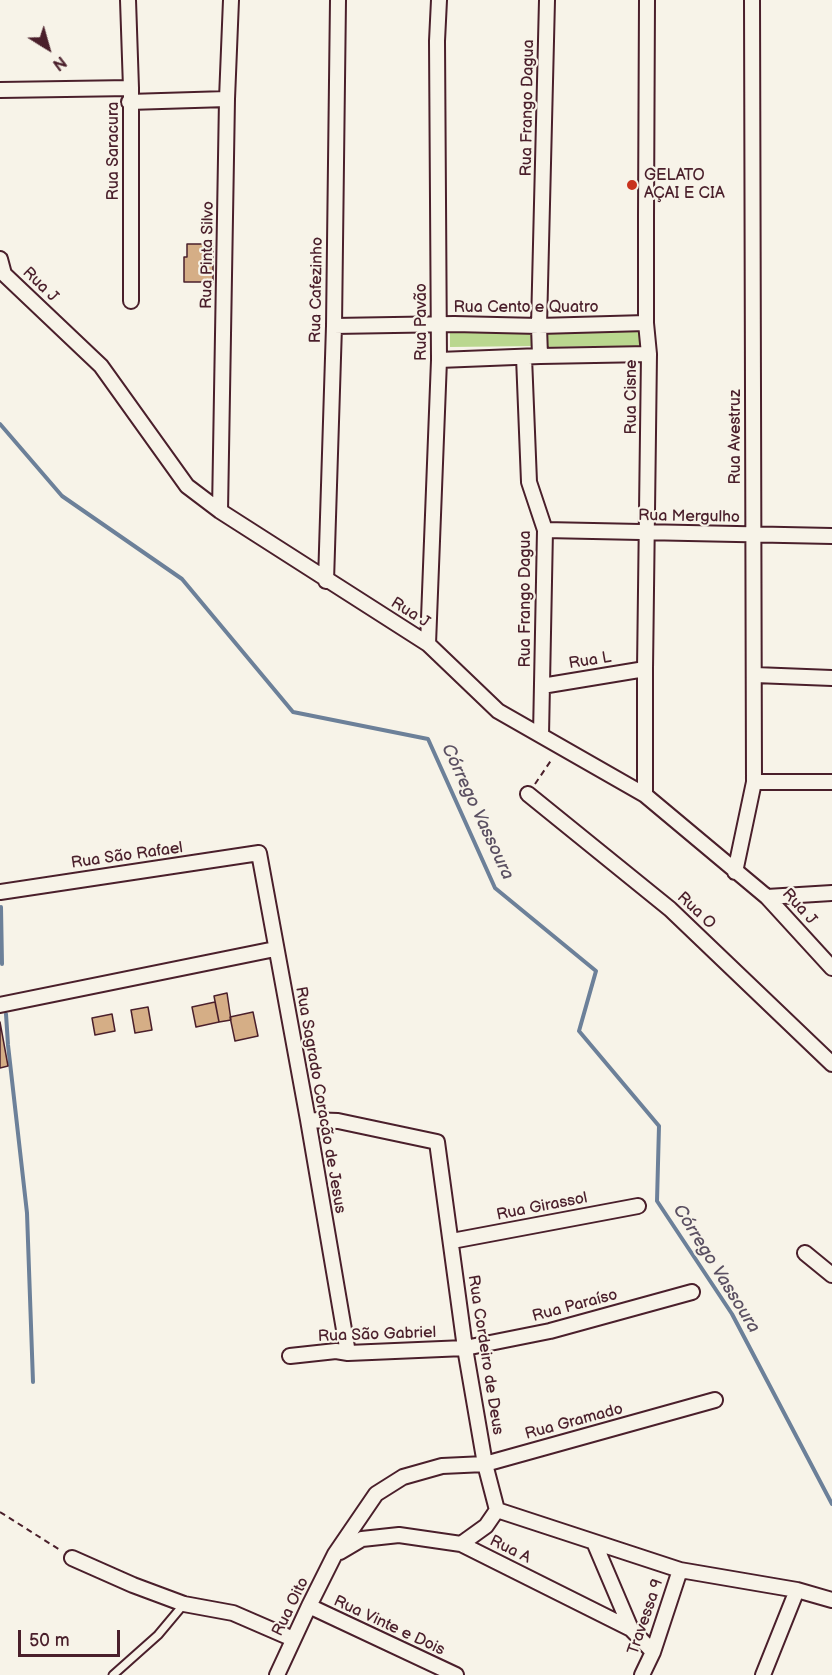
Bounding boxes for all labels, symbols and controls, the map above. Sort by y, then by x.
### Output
north arrow [18,18,78,78]
street label: Rua Frango Dagua [517,39,539,177]
text: N [49,52,70,74]
street label: Rua Saracura [104,102,124,200]
place label: GELATO AÇAI E CIA [644,166,725,204]
marker: GELATO AÇAI E CIA [625,178,639,192]
street label: Rua Pinta Silvo [197,201,219,309]
street label: Rua Cafezinho [306,237,328,343]
street label: Rua J [18,263,62,307]
street label: Rua Pavão [412,283,432,361]
street label: Rua Cento e Quatro [453,298,599,318]
street label: Rua Cisne [622,359,642,435]
street label: Rua Avestruz [726,389,746,485]
street label: Rua Mergulho [638,507,740,527]
street label: Rua Frango Dagua [516,530,536,668]
street label: Rua J [387,594,433,632]
street label: Rua L [567,648,613,674]
water label: Córrego Vassoura [436,741,518,883]
street label: Rua São Rafael [70,839,184,873]
street label: Rua J [778,885,820,929]
street label: Rua O [673,888,719,934]
street label: Rua Sagrado Coracão de Jesus [291,985,349,1215]
street label: Rua Girassol [495,1189,589,1225]
water label: Córrego Vassoura [668,1201,764,1337]
street label: Rua Cordeiro de Deus [463,1274,507,1436]
street label: Rua Paraíso [530,1285,620,1327]
street label: Rua São Gabriel [317,1323,437,1347]
street label: Rua Gramado [523,1400,625,1444]
street label: Rua A [486,1532,534,1568]
street label: Rua Oito [269,1574,313,1640]
street label: Travessa 9 [624,1577,668,1657]
street label: Rua Vinte e Dois [330,1592,448,1660]
scale bar [21,1618,123,1656]
text: 50 m [29,1630,70,1651]

